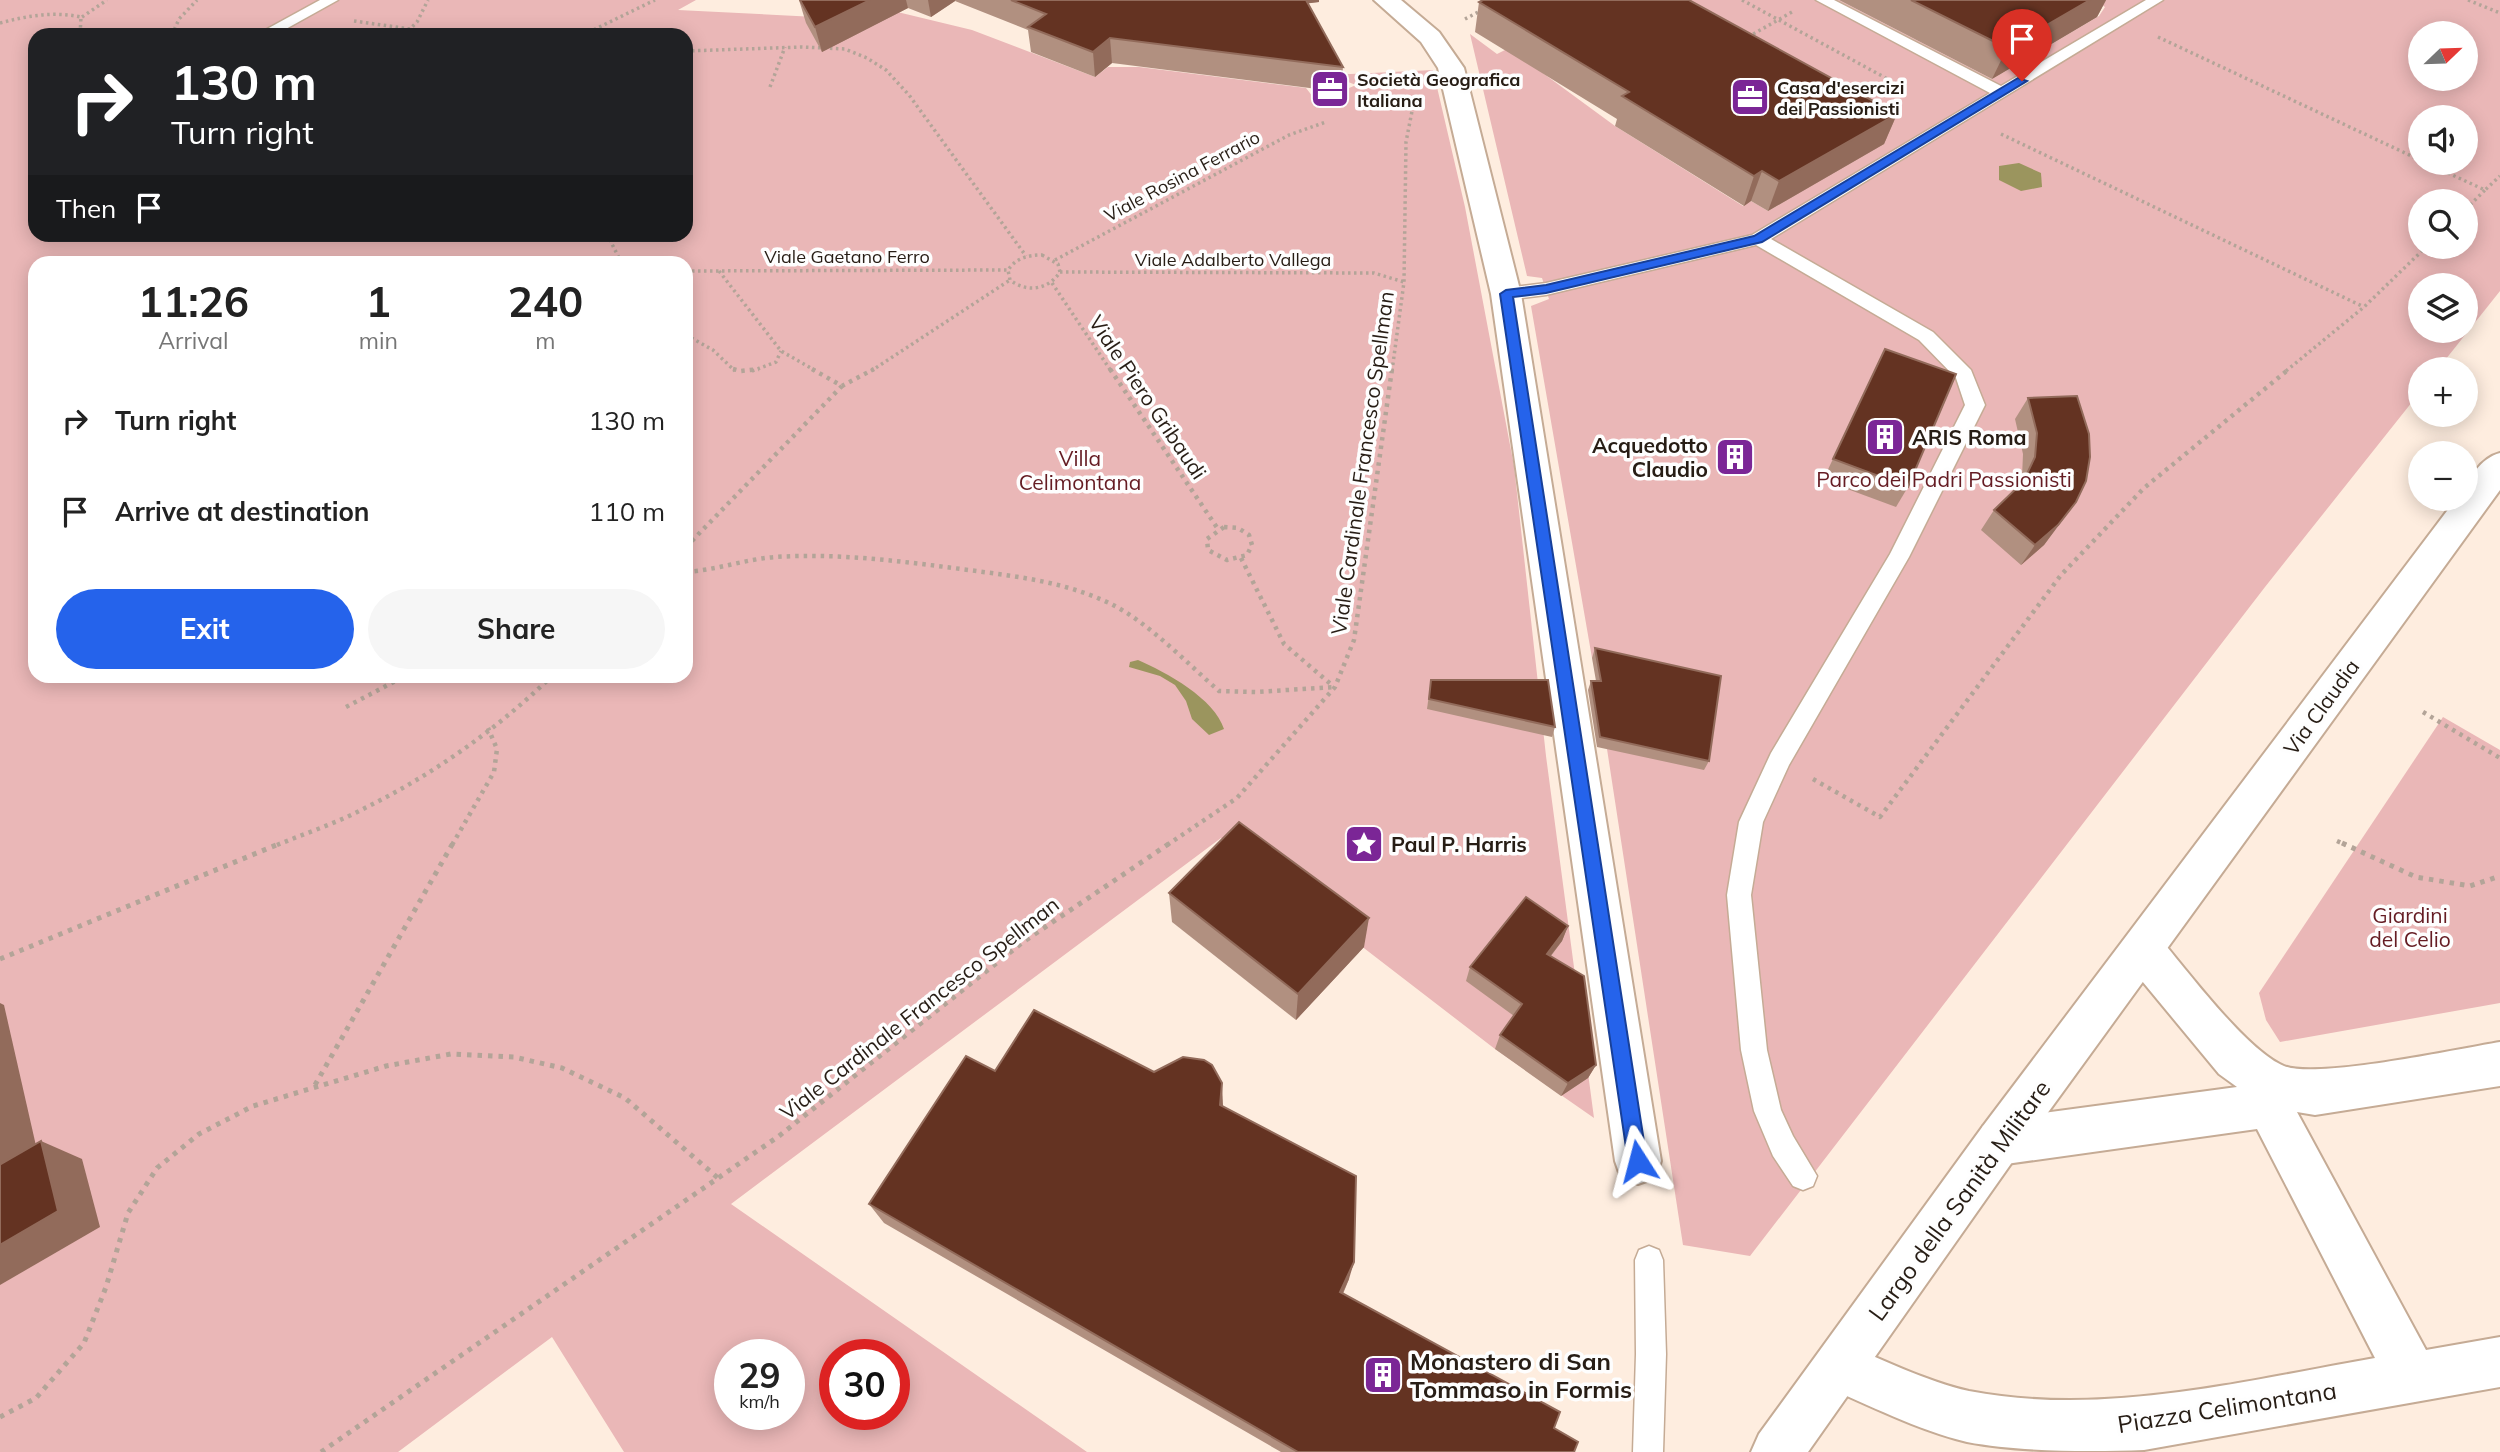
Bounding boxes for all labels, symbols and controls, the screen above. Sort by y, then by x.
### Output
pin [1992,9,2052,81]
icon: arrive [2003,20,2041,58]
north arrow [2408,21,2478,91]
map controls [2408,21,2478,511]
text: 130 m [171,51,317,112]
icon: right [56,56,147,147]
office icon: Società Geografica Italiana [1309,68,1351,110]
place label: Società Geografica Italiana [1357,68,1520,112]
office icon: Casa d'esercizi dei Passionisti [1729,76,1771,118]
place label: Casa d'esercizi dei Passionisti [1777,76,1904,120]
button: sound [2408,105,2478,175]
text: Turn right [171,112,314,152]
street label: Viale Rosina Ferrario [1100,125,1264,227]
icon: arrive [130,189,168,227]
button: search [2408,189,2478,259]
text: Then [56,192,116,225]
street label: Viale Gaetano Ferro [764,245,930,268]
street label: Viale Adalberto Vallega [1135,248,1331,271]
button: layers [2408,273,2478,343]
text: 11:26 [138,275,249,328]
text: 1 [366,275,391,328]
text: 240 [508,275,583,328]
street label: Viale Cardinale Francesco Spellman [1325,289,1399,637]
street label: Viale Piero Gribaudi [1084,310,1212,484]
text: Arrival [158,326,229,355]
text: min [359,326,398,355]
text: m [535,326,556,355]
button: + [2408,357,2478,427]
icon: right [56,402,94,440]
text: Turn right [115,404,236,437]
text: 130 m [589,404,665,437]
building icon: ARIS Roma [1864,416,1906,458]
place label: ARIS Roma [1912,424,2027,450]
place label: Acquedotto Claudio [1592,432,1708,482]
building icon: Acquedotto Claudio [1714,436,1756,478]
button: − [2408,441,2478,511]
park label: Villa Celimontana [1019,445,1141,495]
park label: Parco dei Padri Passionisti [1816,466,2072,492]
icon: arrive [56,493,94,531]
text: Arrive at destination [115,495,370,528]
text: 110 m [589,495,665,528]
button: Exit [56,589,354,669]
button: Share [368,589,665,669]
street label: Via Claudia [2278,654,2364,760]
place icon: Paul P. Harris [1343,823,1385,865]
place label: Paul P. Harris [1391,831,1527,857]
street label: Viale Cardinale Francesco Spellman [774,891,1064,1125]
park label: Giardini del Celio [2369,902,2451,952]
street label: Largo della Sanità Militare [1862,1074,2056,1326]
position arrow [1601,1124,1675,1198]
speed limit sign: 30 [819,1339,910,1430]
place label: Monastero di San Tommaso in Formis [1410,1346,1632,1404]
text: 29 [738,1353,781,1397]
building icon: Monastero di San Tommaso in Formis [1362,1354,1404,1396]
street label: Piazza Celimontana [2115,1375,2339,1439]
text: km/h [739,1390,780,1413]

